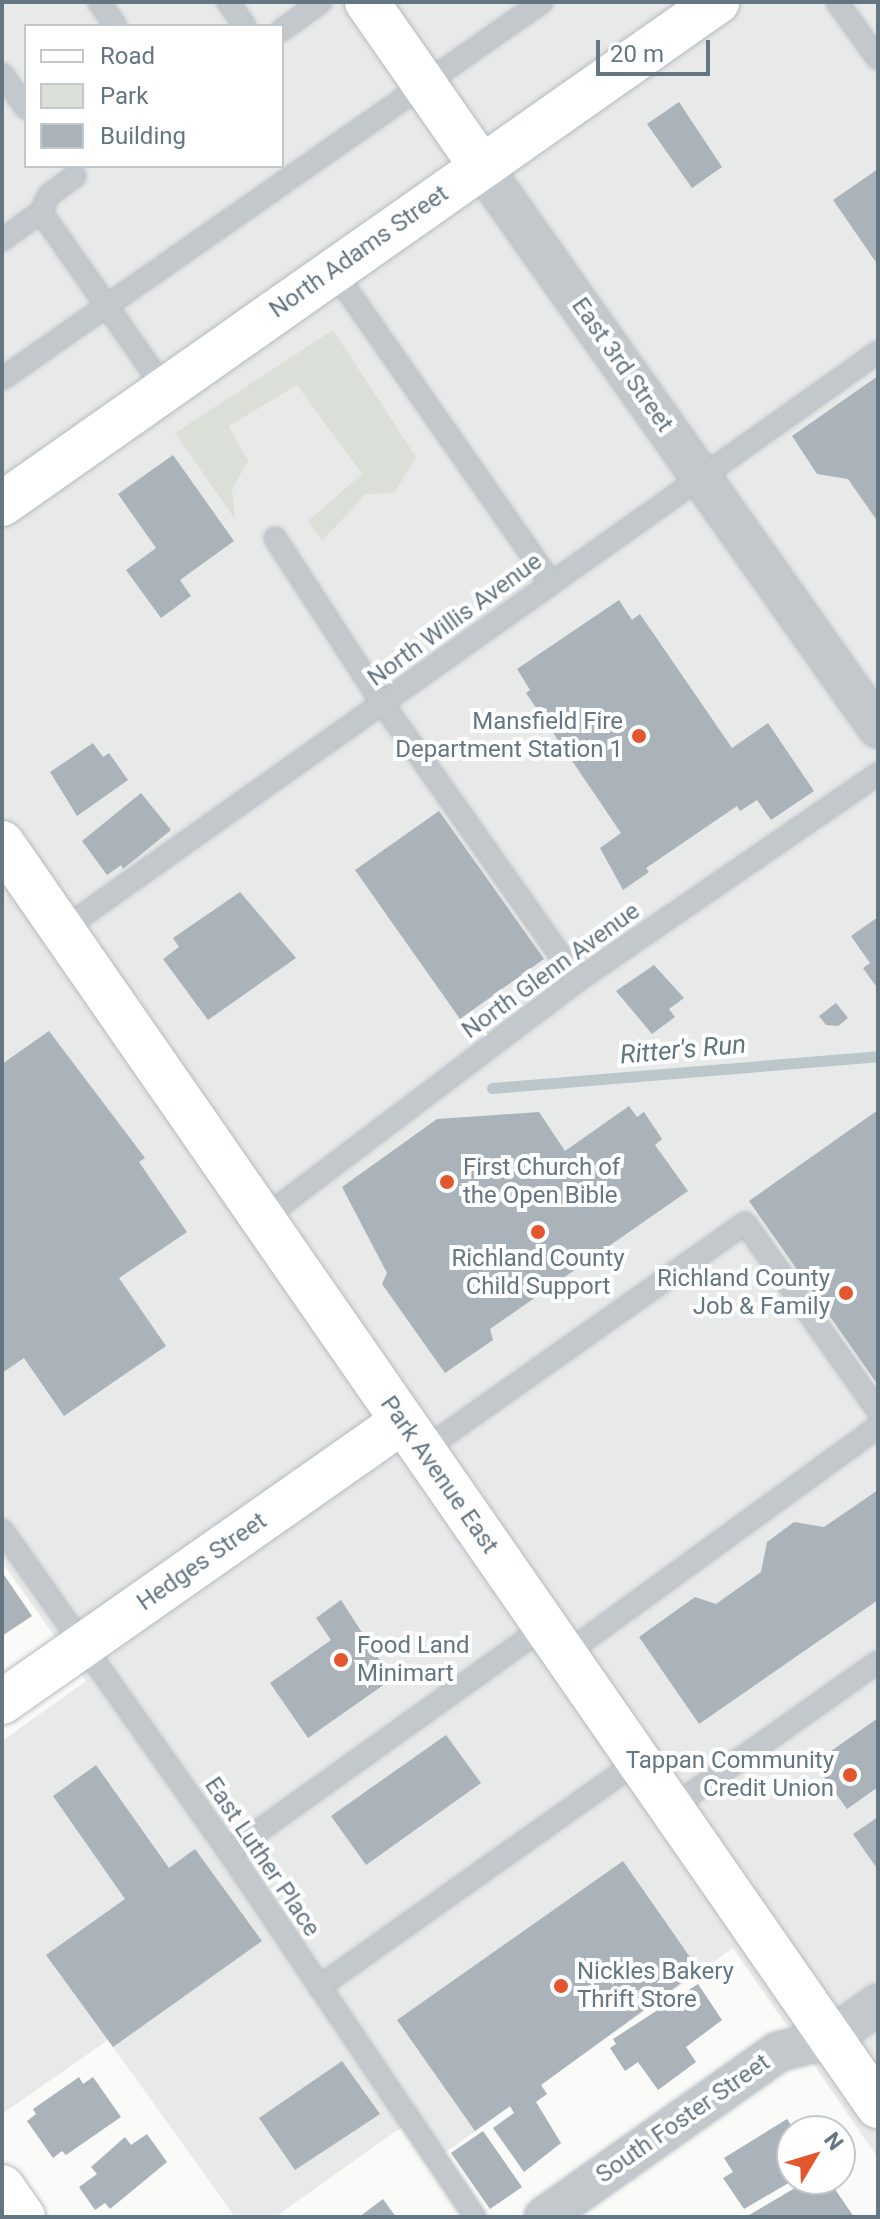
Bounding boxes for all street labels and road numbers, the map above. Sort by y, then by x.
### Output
street label: North Adams Street [264,180,454,324]
street label: East 3rd Street [565,292,679,438]
street label: North Willis Avenue [362,547,548,693]
street label: North Glenn Avenue [457,897,645,1045]
street label: Park Avenue East [374,1391,504,1559]
street label: Hedges Street [132,1507,272,1617]
street label: East Luther Place [198,1772,326,1942]
street label: South Foster Street [591,2048,775,2190]

